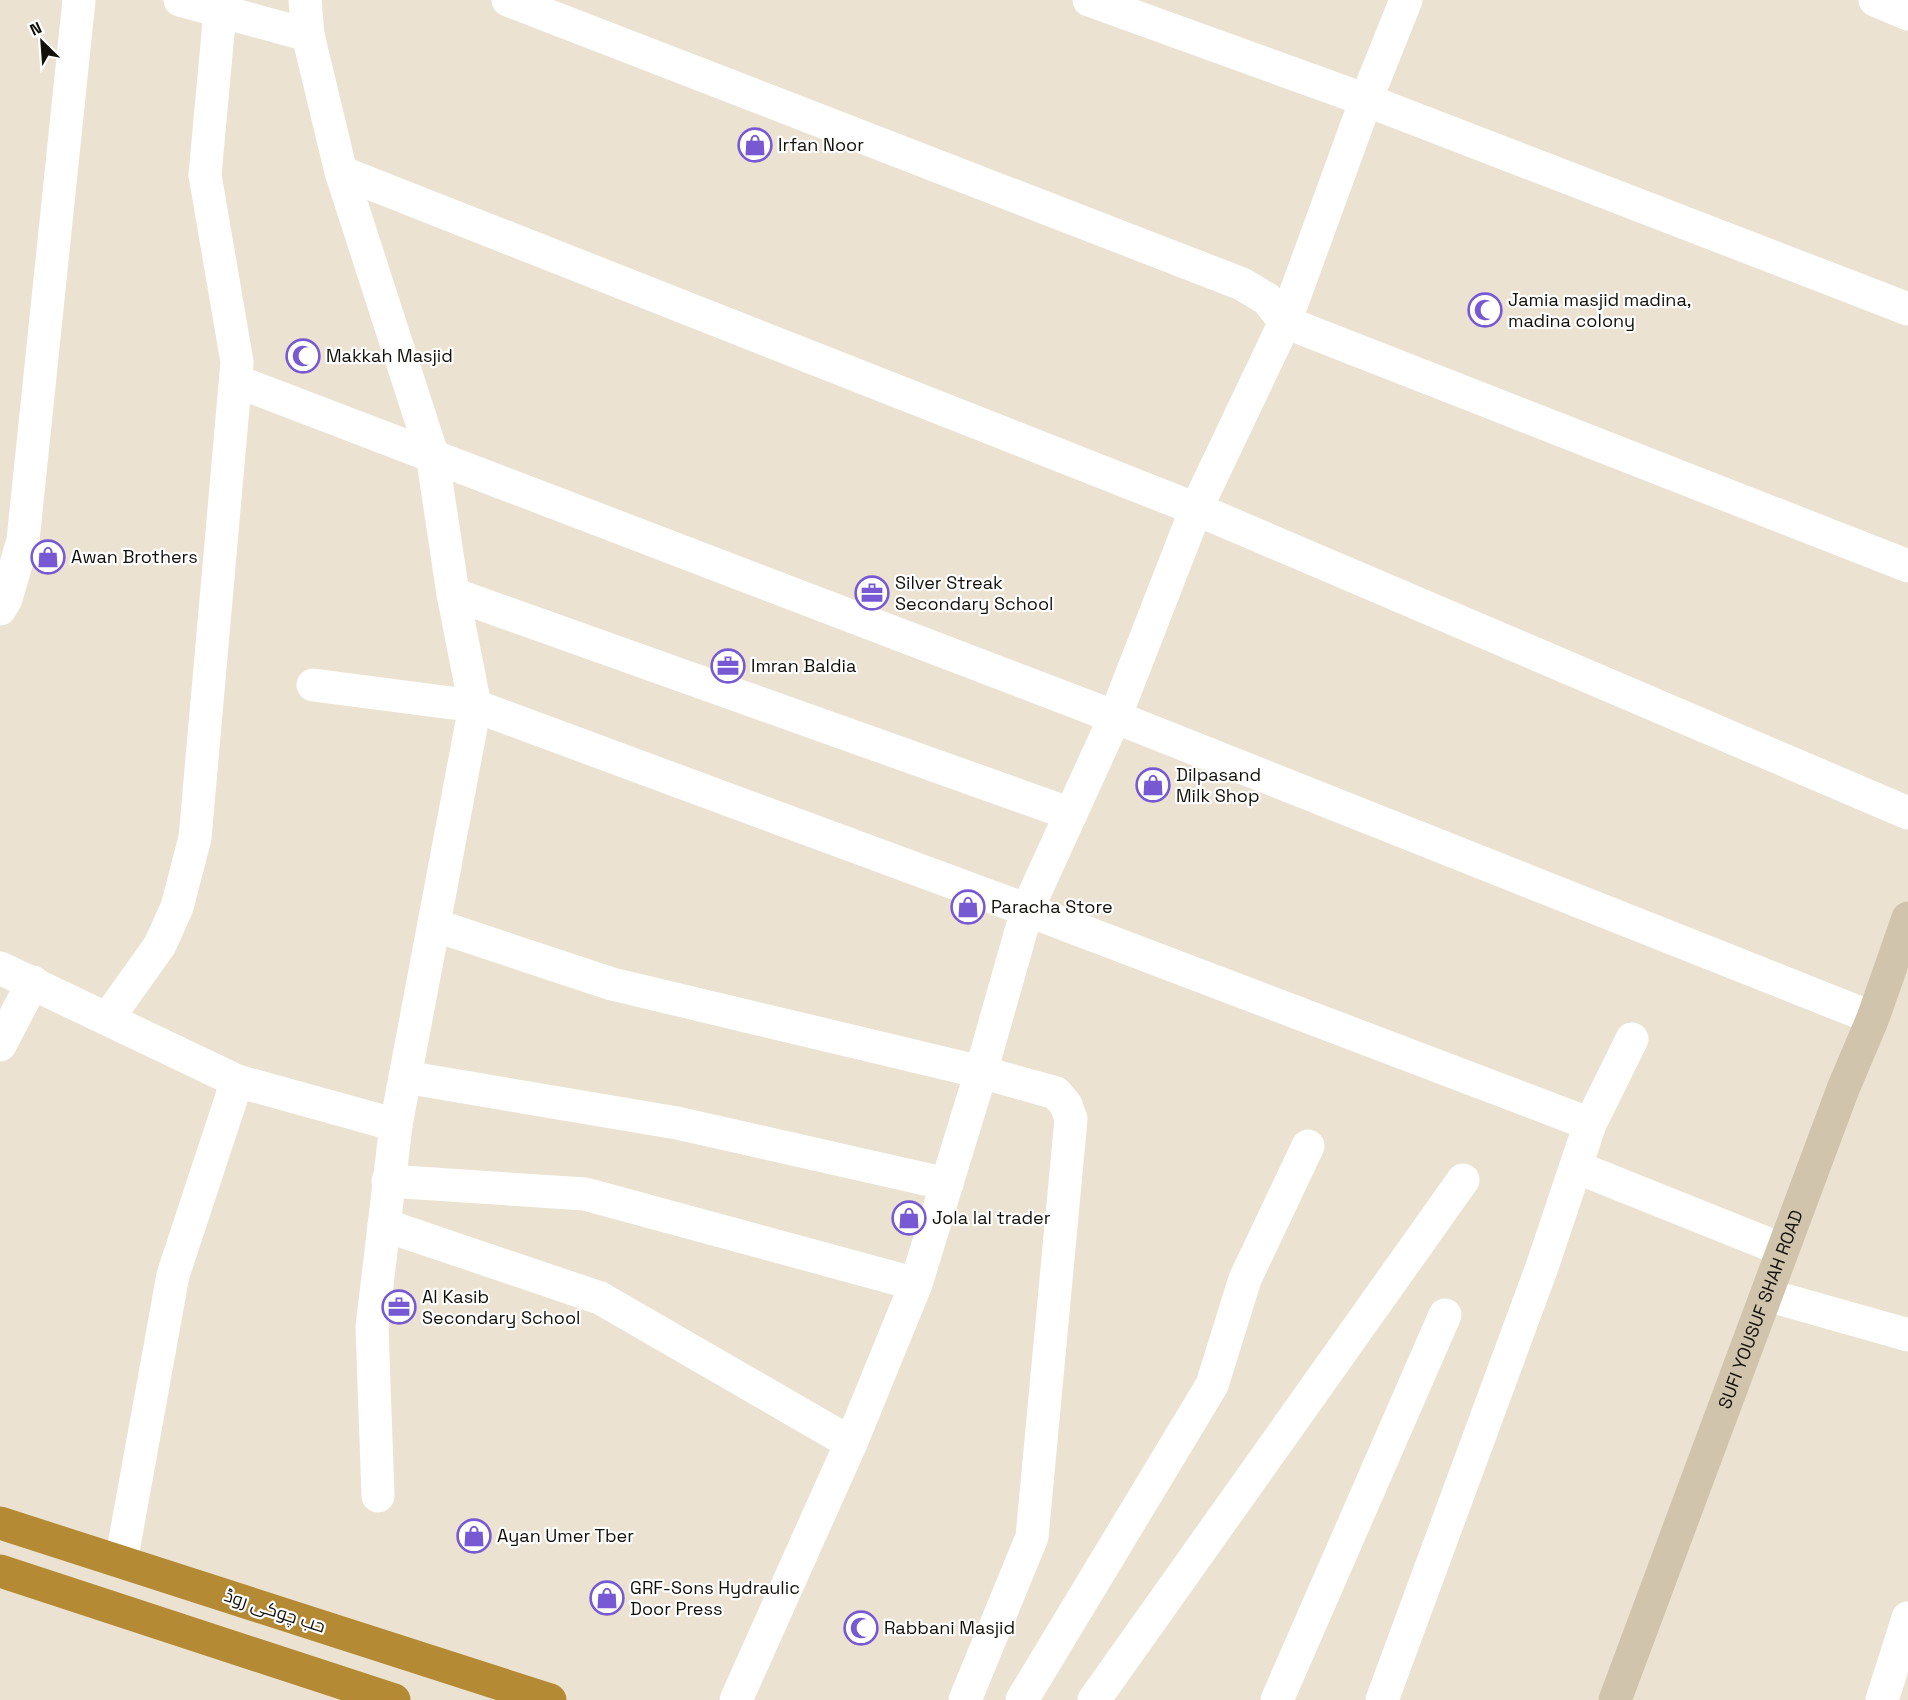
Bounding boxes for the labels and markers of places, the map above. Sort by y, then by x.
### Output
shop icon: Irfan Noor [737,127,773,163]
place label: Irfan Noor [778,133,864,156]
place label: Jamia masjid madina, madina colony [1508,288,1691,332]
mosque icon: Jamia masjid madina, madina colony [1467,292,1503,328]
mosque icon: Makkah Masjid [285,338,321,374]
place label: Makkah Masjid [326,344,453,367]
shop icon: Awan Brothers [30,539,66,575]
place label: Awan Brothers [71,545,198,568]
place label: Silver Streak Secondary School [895,571,1053,615]
office icon: Silver Streak Secondary School [854,575,890,611]
office icon: Imran Baldia [710,648,746,684]
place label: Imran Baldia [751,654,856,677]
place label: Dilpasand Milk Shop [1176,763,1261,807]
shop icon: Dilpasand Milk Shop [1135,767,1171,803]
shop icon: Paracha Store [950,889,986,925]
place label: Paracha Store [991,895,1113,918]
shop icon: Jola lal trader [891,1200,927,1236]
place label: Jola lal trader [932,1206,1051,1229]
place label: Al Kasib Secondary School [422,1285,580,1329]
office icon: Al Kasib Secondary School [381,1289,417,1325]
shop icon: Ayan Umer Tber [456,1518,492,1554]
place label: Ayan Umer Tber [497,1524,634,1547]
place label: GRF-Sons Hydraulic Door Press [630,1576,800,1620]
shop icon: GRF-Sons Hydraulic Door Press [589,1580,625,1616]
mosque icon: Rabbani Masjid [843,1610,879,1646]
place label: Rabbani Masjid [884,1616,1015,1639]

